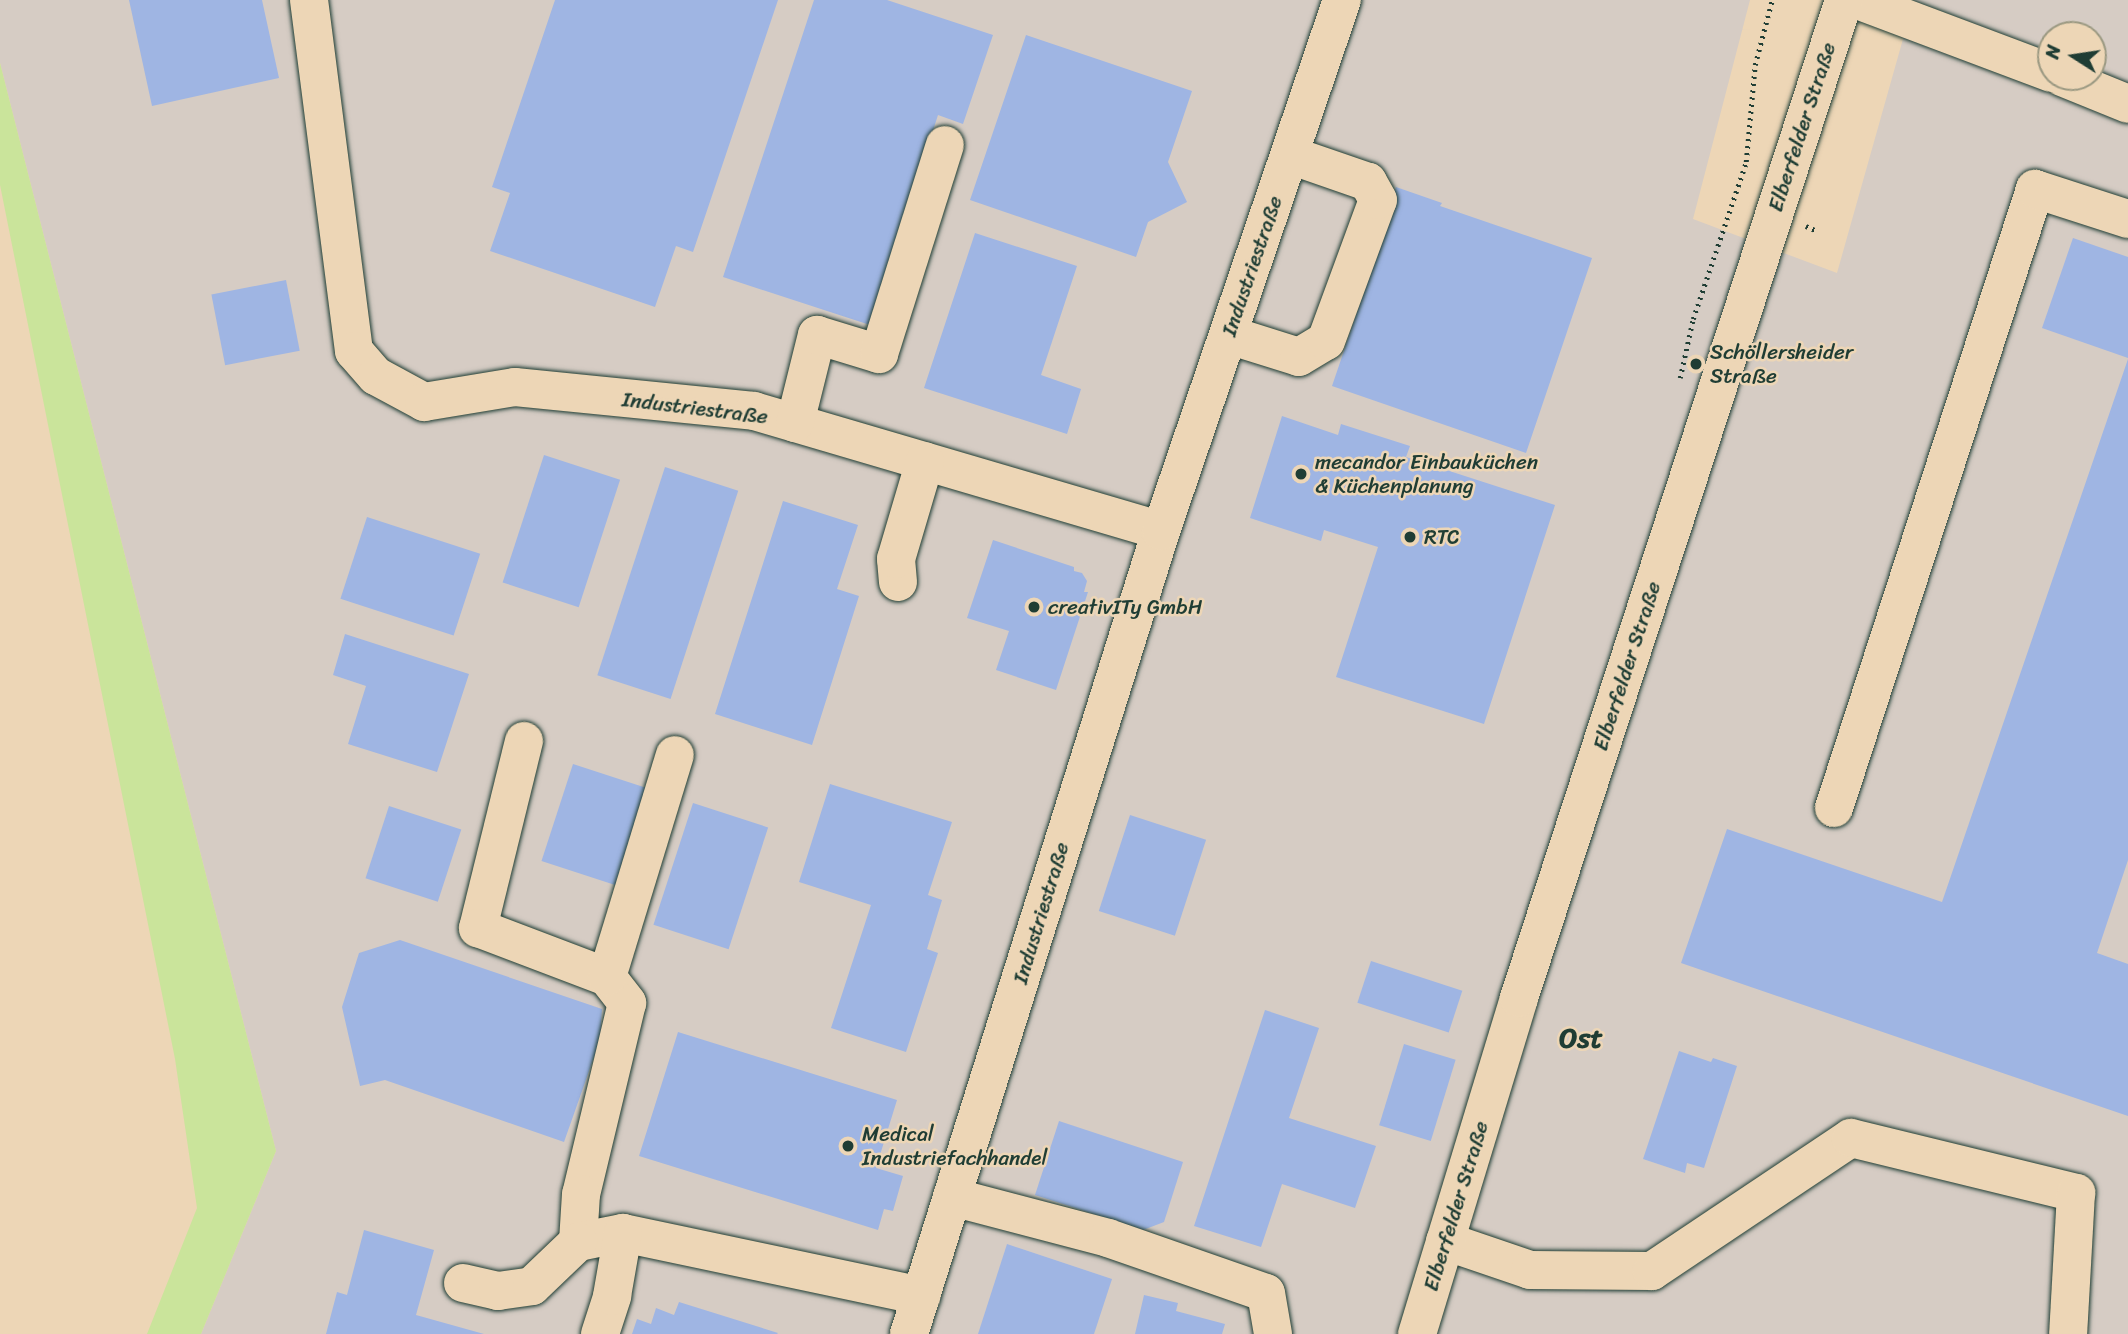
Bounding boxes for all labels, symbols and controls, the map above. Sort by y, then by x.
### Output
north arrow [2037,21,2107,91]
street label: Elberfelder Straße [1763,39,1841,215]
text: N [2035,42,2070,62]
street label: Industriestraße [1216,193,1288,339]
place label: Schöllersheider Straße [1710,339,1853,389]
marker: Schöllersheider Straße [1688,356,1704,372]
street label: Industriestraße [621,387,769,429]
place label: mecandor Einbauküchen & Küchenplanung [1315,449,1538,499]
marker: mecandor Einbauküchen & Küchenplanung [1293,466,1309,482]
place label: RTC [1424,524,1459,550]
marker: RTC [1402,529,1418,545]
street label: Elberfelder Straße [1588,578,1666,754]
place label: creativITy GmbH [1048,594,1202,620]
marker: creativITy GmbH [1026,599,1042,615]
street label: Industriestraße [1008,839,1074,987]
district label: Ost [1559,1021,1603,1055]
street label: Elberfelder Straße [1418,1118,1494,1294]
place label: Medical Industriefachhandel [862,1121,1047,1171]
marker: Medical Industriefachhandel [840,1138,856,1154]

